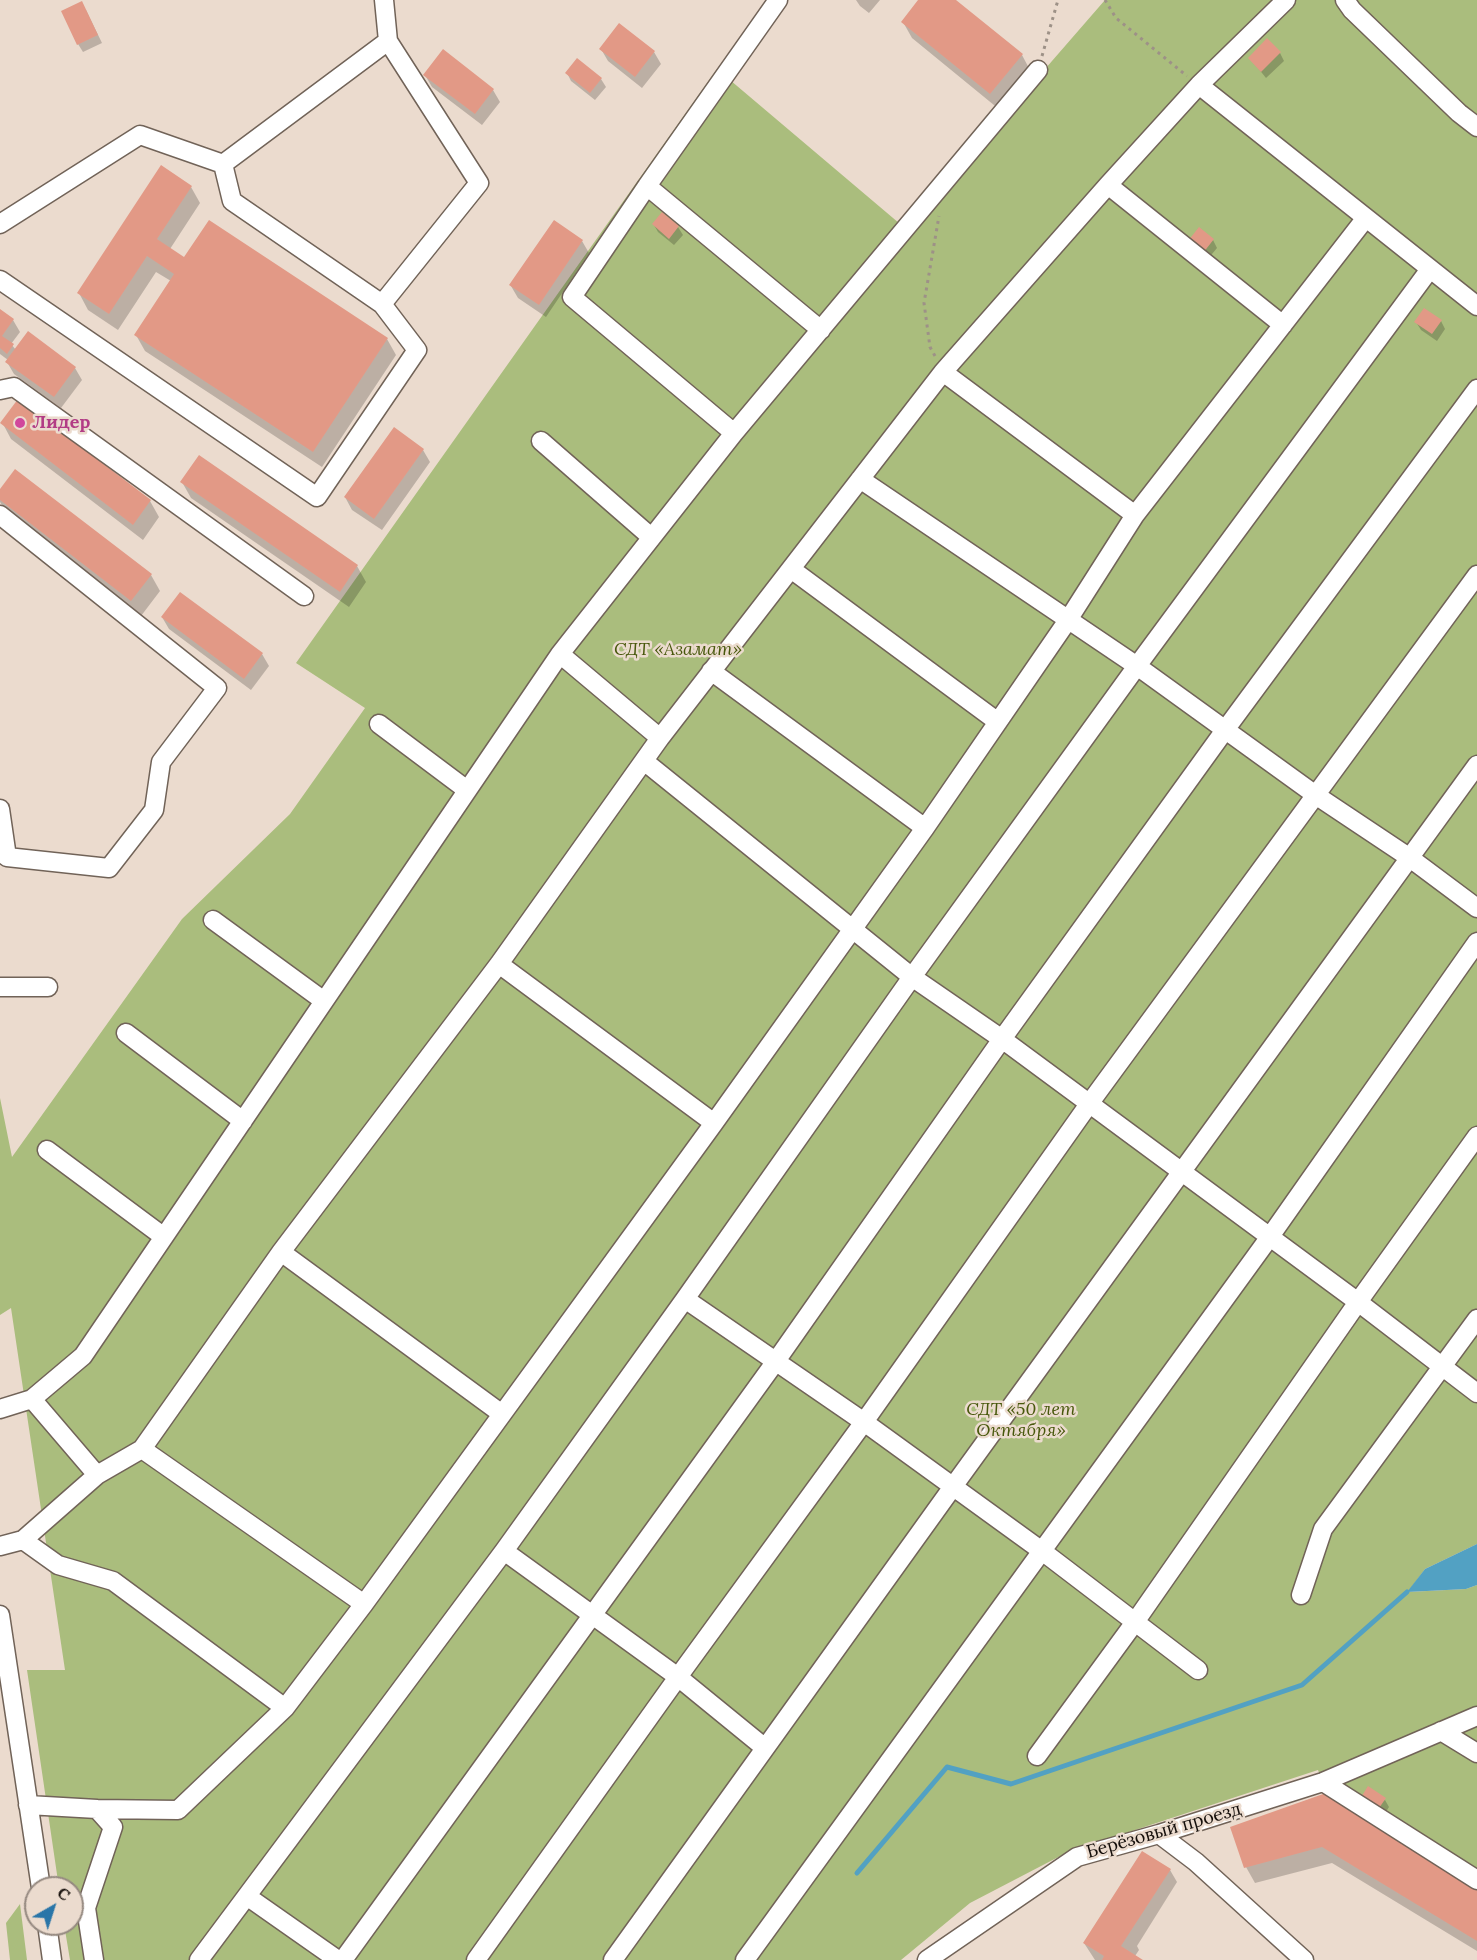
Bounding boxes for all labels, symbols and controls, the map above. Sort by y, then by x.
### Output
place label: Лидер [32,412,90,434]
marker: Лидер [13,416,27,430]
park label: СДТ «Азамат» [614,639,742,661]
park label: СДТ «50 лет Октября» [966,1399,1076,1442]
street label: Берёзовый проезд [1084,1799,1244,1863]
north arrow [24,1876,84,1936]
text: С [53,1882,75,1905]

